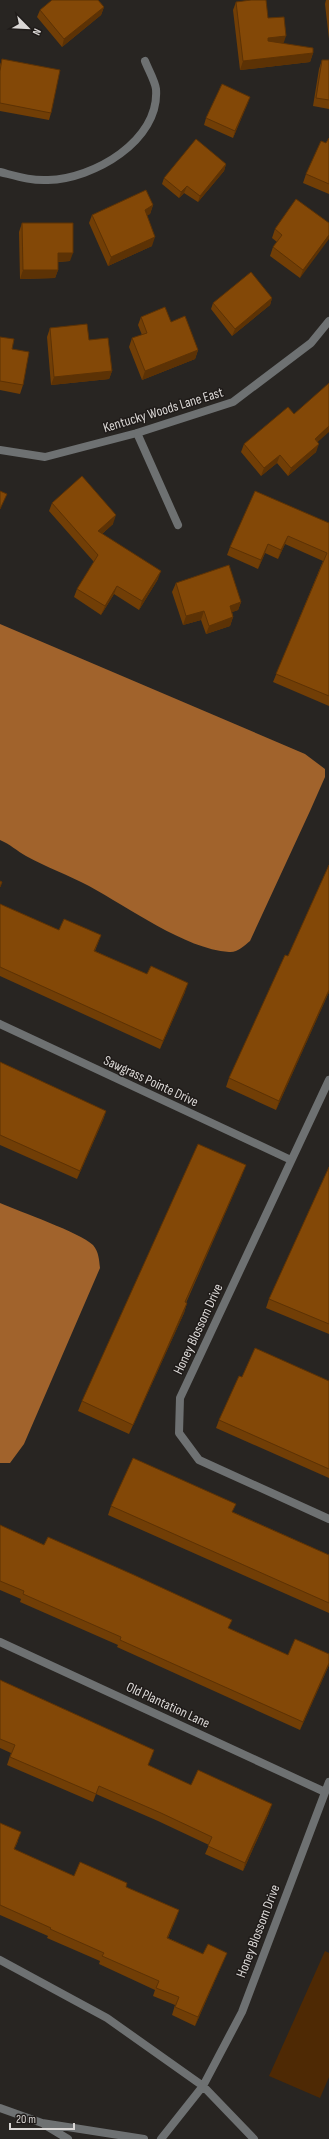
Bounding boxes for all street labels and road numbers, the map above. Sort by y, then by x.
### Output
street label: Kentucky Woods Lane East [101,384,225,436]
street label: Sawgrass Pointe Drive [101,1052,201,1110]
street label: Honey Blossom Drive [170,1281,226,1377]
street label: Old Plantation Lane [124,1678,212,1732]
street label: Honey Blossom Drive [232,1882,284,1980]

